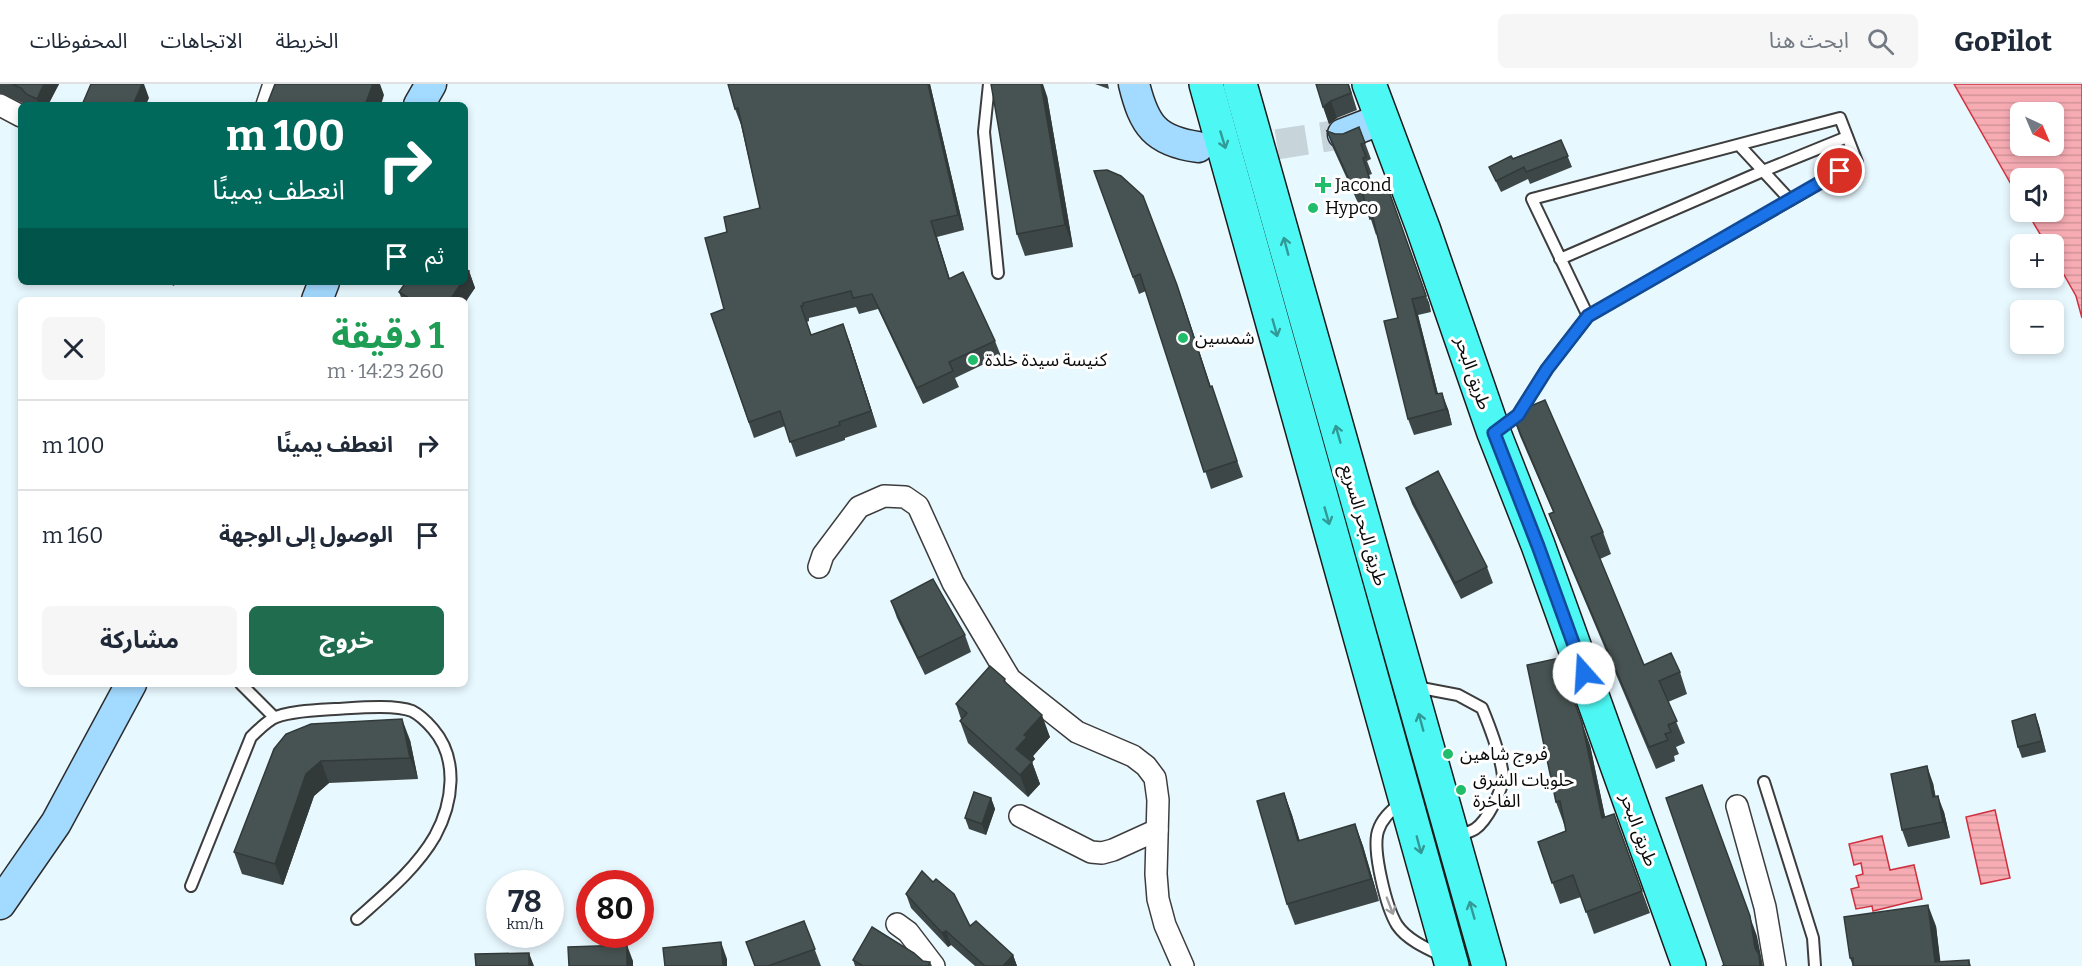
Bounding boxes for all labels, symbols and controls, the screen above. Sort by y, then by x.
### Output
search box [1498,14,1918,68]
icon: search [1864,25,1897,58]
text: GoPilot [1954,25,2052,58]
text: ابحث هنا [1769,27,1849,54]
text: المحفوظات [30,28,127,54]
text: الاتجاهات [160,28,242,54]
text: الخريطة [275,28,338,54]
north arrow [2010,102,2064,156]
map controls [2010,102,2064,354]
text: 100 m [226,111,345,161]
icon: right [366,126,444,204]
one-way arrow [1218,130,1229,149]
pin [1814,145,1865,196]
icon: arrive [1823,154,1856,187]
button: sound [2010,168,2064,222]
text: انعطف يمينًا [212,174,345,206]
place label: Jacond [1334,174,1392,196]
marker: Jacond [1316,178,1330,192]
place label: Hypco [1325,197,1378,219]
marker: Hypco [1306,201,1320,215]
button: + [2010,234,2064,288]
one-way arrow [1279,237,1291,256]
icon: arrive [380,240,413,273]
text: ثم [425,243,444,270]
button: − [2010,300,2064,354]
text: 1 دقيقة [331,314,444,358]
button: close [42,317,105,380]
one-way arrow [1270,318,1281,337]
place label: شمسين [1195,327,1255,349]
marker: شمسين [1176,331,1190,345]
street label: طريق البحر [1450,333,1496,413]
place label: كنيسة سيدة خلدة [985,349,1108,371]
marker: كنيسة سيدة خلدة [966,353,980,367]
text: 260 m · 14:23 [327,359,444,383]
one-way arrow [1332,424,1343,443]
icon: right [411,429,444,462]
text: انعطف يمينًا [277,431,393,458]
text: 100 m [42,432,105,459]
street label: طريق البحر السريع [1333,462,1392,589]
one-way arrow [1322,506,1334,525]
icon: arrive [411,519,444,552]
text: الوصول إلى الوجهة [219,521,393,548]
text: 160 m [42,522,103,549]
button: مشاركة [42,606,237,675]
button: خروج [249,606,444,675]
position arrow [1552,641,1616,705]
one-way arrow [1414,713,1426,732]
place label: فروج شاهين [1460,743,1548,767]
marker: فروج شاهين [1441,747,1455,761]
place label: حلويات الشرق الفاخرة [1473,769,1574,812]
marker: حلويات الشرق الفاخرة [1454,783,1468,797]
street label: طريق البحر [1615,790,1662,869]
one-way arrow [1414,835,1425,854]
speed limit sign: 80 [576,870,654,948]
text: 78 [508,884,542,920]
one-way arrow [1385,896,1396,915]
one-way arrow [1466,901,1477,920]
text: km/h [506,915,544,933]

